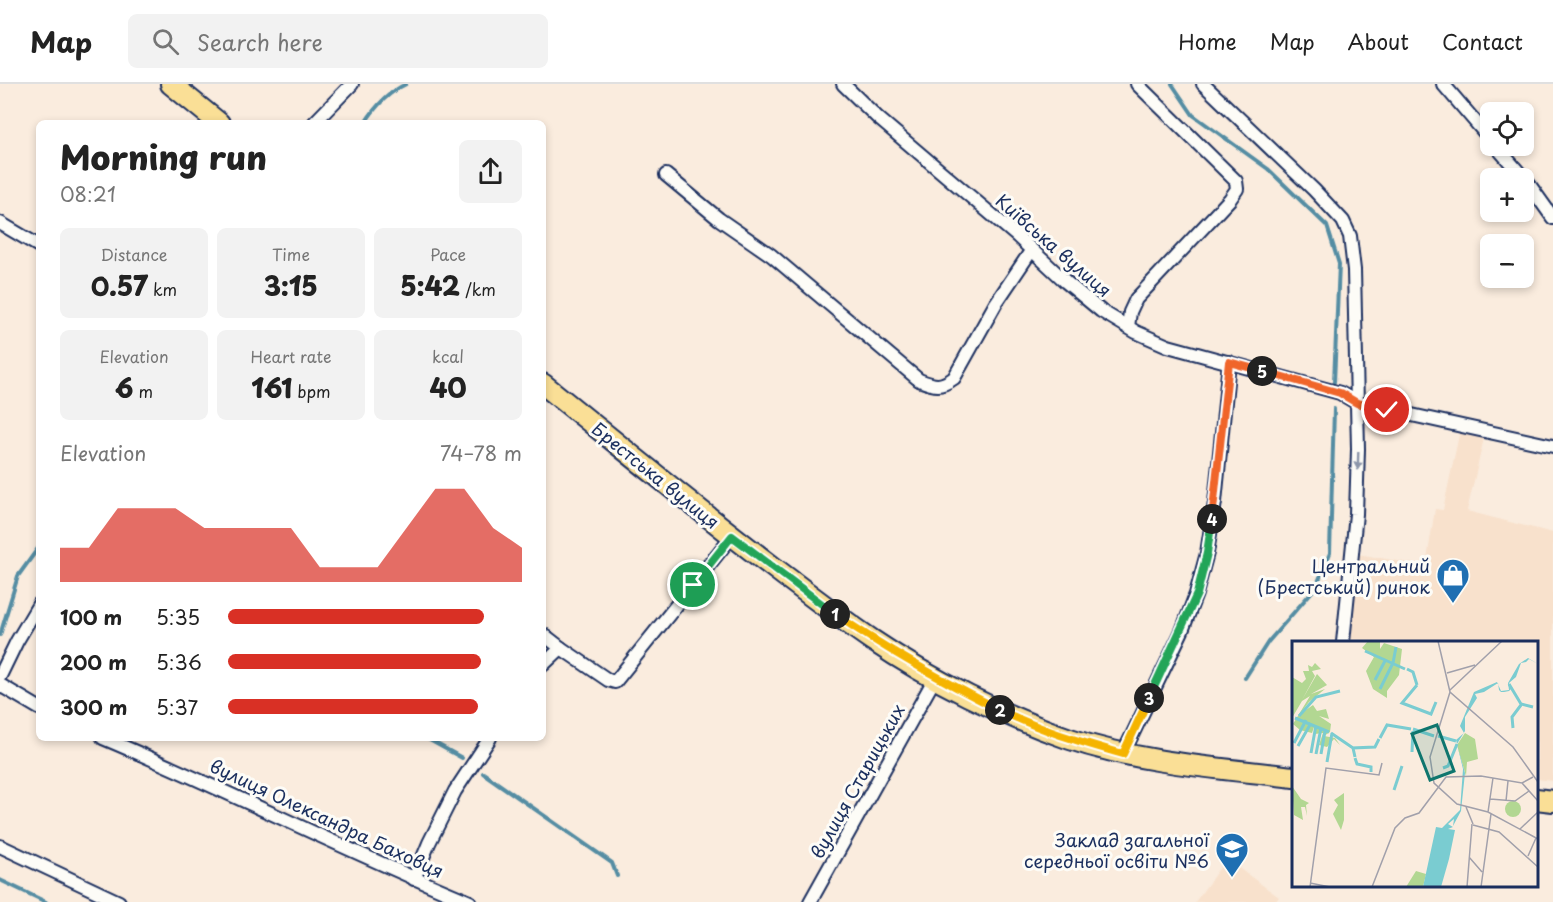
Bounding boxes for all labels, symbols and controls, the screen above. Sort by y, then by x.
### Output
search box [128,14,548,68]
text: Map [30,20,92,63]
icon: search [149,25,182,58]
text: Search here [197,25,323,58]
text: Home [1178,25,1237,57]
text: Map [1270,25,1315,57]
text: About [1348,25,1409,57]
text: Contact [1442,25,1523,57]
map controls [1480,102,1534,288]
button: locate [1480,102,1534,156]
text: Morning run [60,131,267,181]
button: share [459,140,522,203]
button: + [1480,168,1534,222]
text: 08:21 [60,179,116,209]
street label: Київська вулиця [990,187,1118,303]
button: − [1480,234,1534,288]
text: Distance [100,242,168,266]
text: Time [272,242,310,266]
text: Pace [430,242,466,266]
text: 0.57 [91,266,148,305]
text: 3:15 [264,266,318,305]
text: 5:42 [400,266,460,305]
text: km [148,277,177,301]
text: /km [460,277,496,301]
text: Elevation [99,344,169,368]
text: Heart rate [251,344,331,368]
text: kcal [432,344,464,368]
pin: 5 [1247,356,1277,386]
text: 5 [1257,359,1267,383]
text: 6 [115,368,133,407]
text: 161 [251,368,292,407]
text: 40 [429,368,467,407]
text: m [133,379,153,403]
text: bpm [292,379,331,403]
pin [1361,384,1412,435]
icon: check [1370,393,1403,426]
street label: Брестська вулиця [587,415,725,535]
text: Elevation [60,438,146,468]
text: 74–78 m [440,438,522,468]
one-way arrow [1353,452,1362,471]
pin: 4 [1197,504,1227,534]
text: 4 [1207,507,1217,531]
place label: Центральний (Брестський) ринок [1258,552,1430,600]
shop icon: Центральний (Брестський) ринок [1435,557,1471,604]
pin [667,559,718,610]
icon: arrive [676,568,709,601]
pin: 1 [820,599,850,629]
text: 100 m [60,602,122,632]
text: 5:35 [156,602,200,632]
text: 1 [831,602,839,626]
inset map [1292,641,1538,887]
text: 200 m [60,647,127,677]
text: 5:36 [156,647,202,677]
pin: 3 [1134,683,1164,713]
text: 3 [1144,686,1154,710]
text: 300 m [60,692,128,722]
text: 5:37 [156,692,198,722]
pin: 2 [985,695,1015,725]
text: 2 [994,698,1006,722]
street label: вулиця Старицьких [803,699,911,863]
street label: вулиця Олександра Баховця [206,752,448,884]
place label: Заклад загальної середньої освіти №6 [1024,826,1210,874]
school or university icon: Заклад загальної середньої освіти №6 [1214,831,1250,878]

